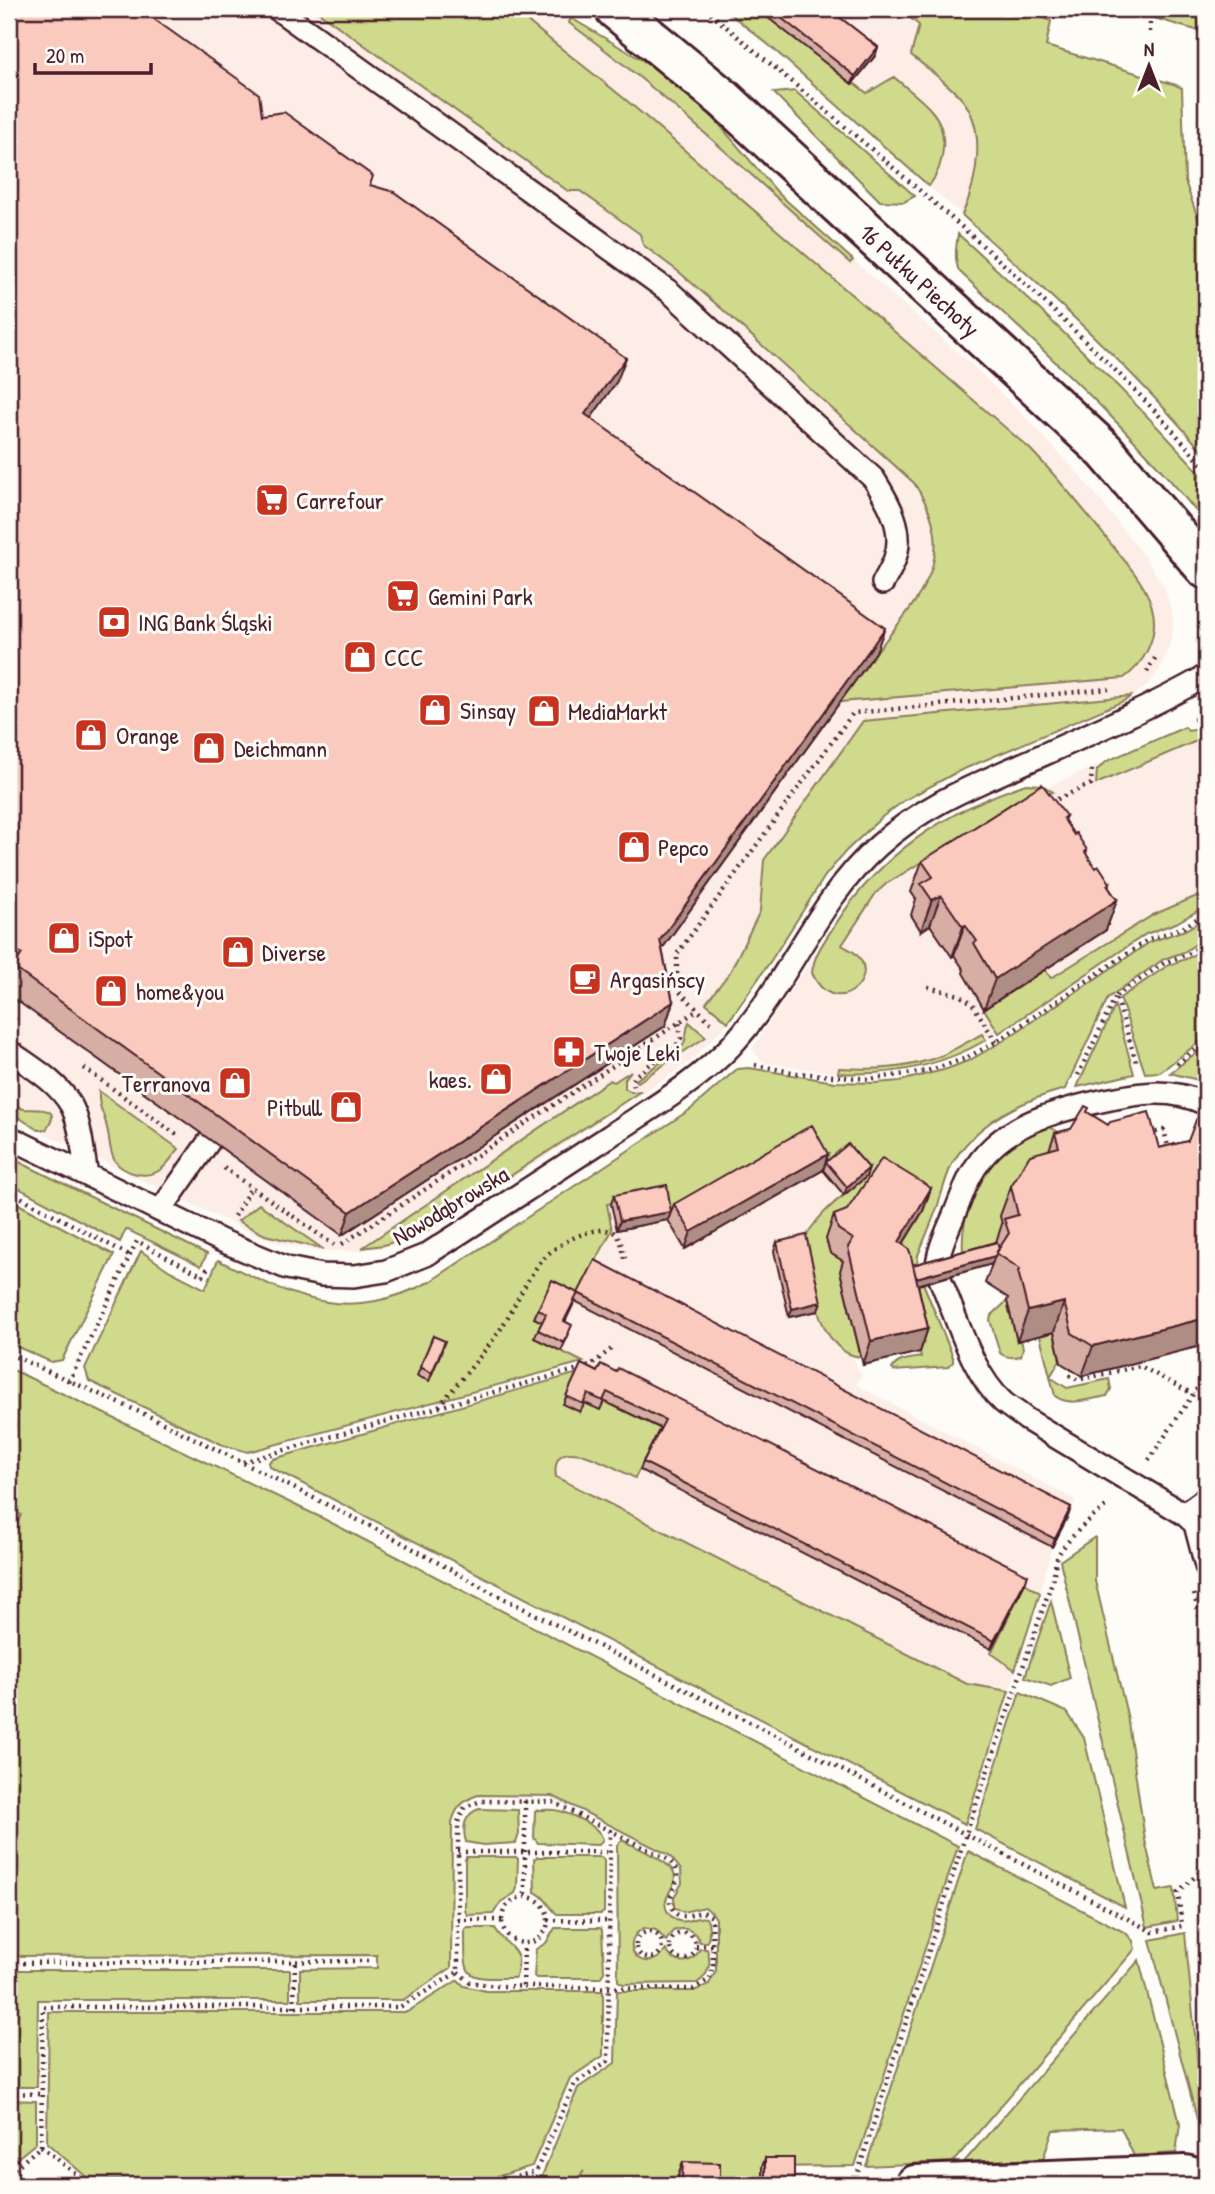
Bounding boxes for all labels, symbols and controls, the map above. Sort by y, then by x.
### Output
scale bar [35,32,150,76]
north arrow [1114,32,1184,102]
text: N [1144,36,1154,62]
text: 20 m [46,41,84,70]
street label: 16 Pułku Piechoty [853,216,987,344]
supermarket icon: Carrefour [253,481,291,519]
place label: Carrefour [296,484,384,516]
supermarket icon: Gemini Park [384,577,422,615]
place label: Gemini Park [428,580,533,612]
bank icon: ING Bank Śląski [95,603,133,641]
place label: ING Bank Śląski [138,606,273,638]
shop icon: CCC [341,638,379,676]
place label: CCC [384,641,423,673]
shop icon: Sinsay [416,691,454,729]
shop icon: MediaMarkt [525,692,563,730]
place label: Sinsay [460,694,516,726]
place label: MediaMarkt [568,695,668,727]
shop icon: Orange [72,716,110,754]
place label: Orange [116,719,180,751]
shop icon: Deichmann [190,729,228,767]
place label: Deichmann [234,732,327,764]
shop icon: Pepco [615,828,653,866]
place label: Pepco [658,831,709,863]
shop icon: iSpot [45,919,83,957]
place label: iSpot [88,922,133,954]
shop icon: Diverse [219,933,257,971]
place label: Diverse [262,936,326,968]
cafe icon: Argasińscy [566,960,604,998]
place label: Argasińscy [610,963,705,995]
shop icon: home&you [92,972,130,1010]
place label: home&you [136,975,224,1007]
pharmacy icon: Twoje Leki [550,1033,588,1071]
place label: Twoje Leki [594,1036,681,1068]
shop icon: kaes. [477,1060,515,1098]
place label: kaes. [429,1063,472,1095]
shop icon: Terranova [216,1064,254,1102]
place label: Terranova [122,1067,210,1099]
shop icon: Pitbull [327,1088,365,1126]
place label: Pitbull [267,1091,323,1123]
street label: Nowodąbrowska [386,1158,514,1252]

